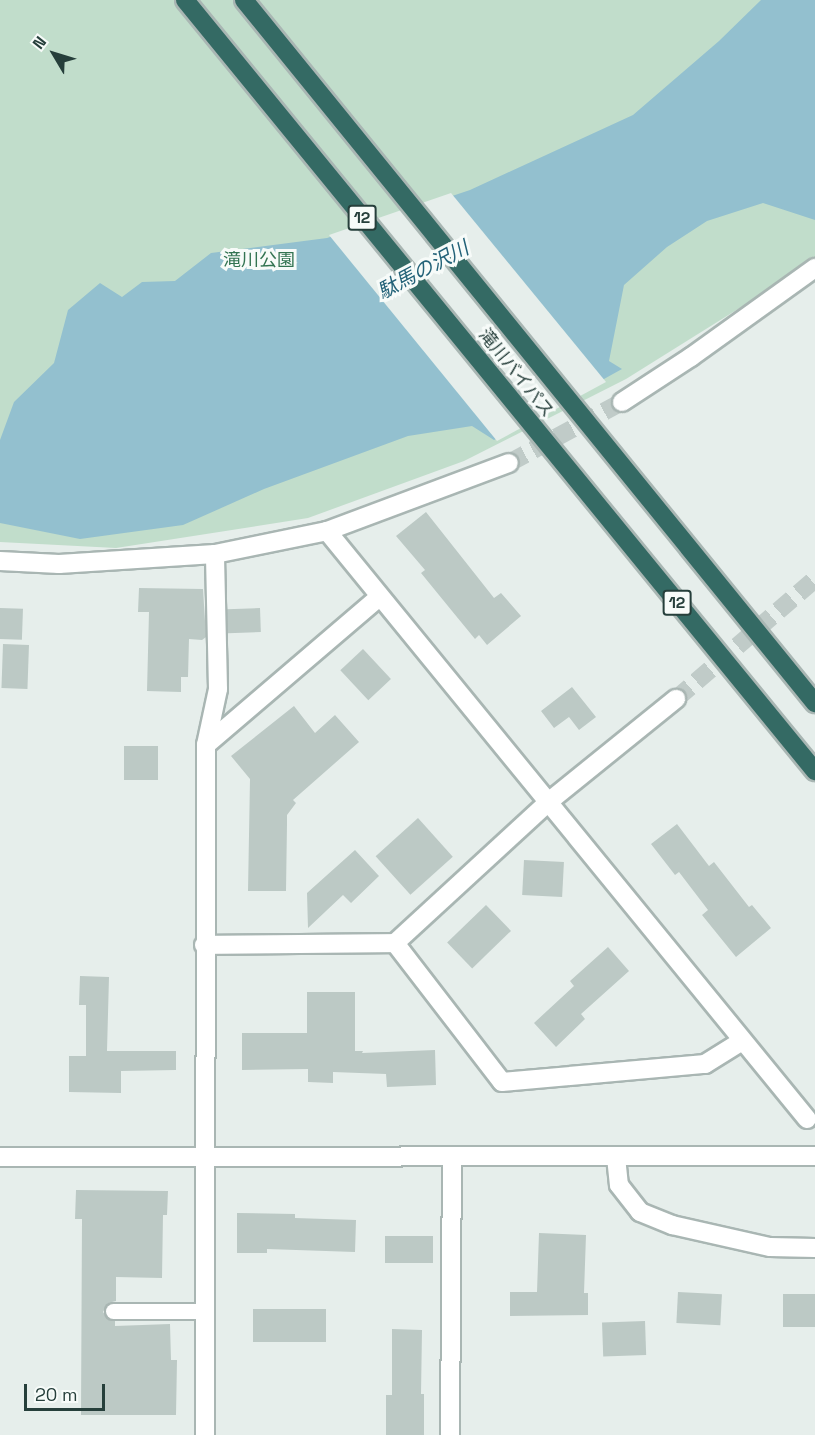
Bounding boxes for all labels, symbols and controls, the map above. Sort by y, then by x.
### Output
north arrow [24,24,84,84]
text: N [28,32,51,53]
road number: 12 [347,205,377,231]
water label: 駄馬の沢川 [373,236,473,304]
park label: 滝川公園 [223,249,295,271]
street label: 滝川バイパス [474,324,558,422]
road number: 12 [662,590,692,616]
scale bar [27,1372,108,1410]
text: 20 m [35,1383,78,1406]

